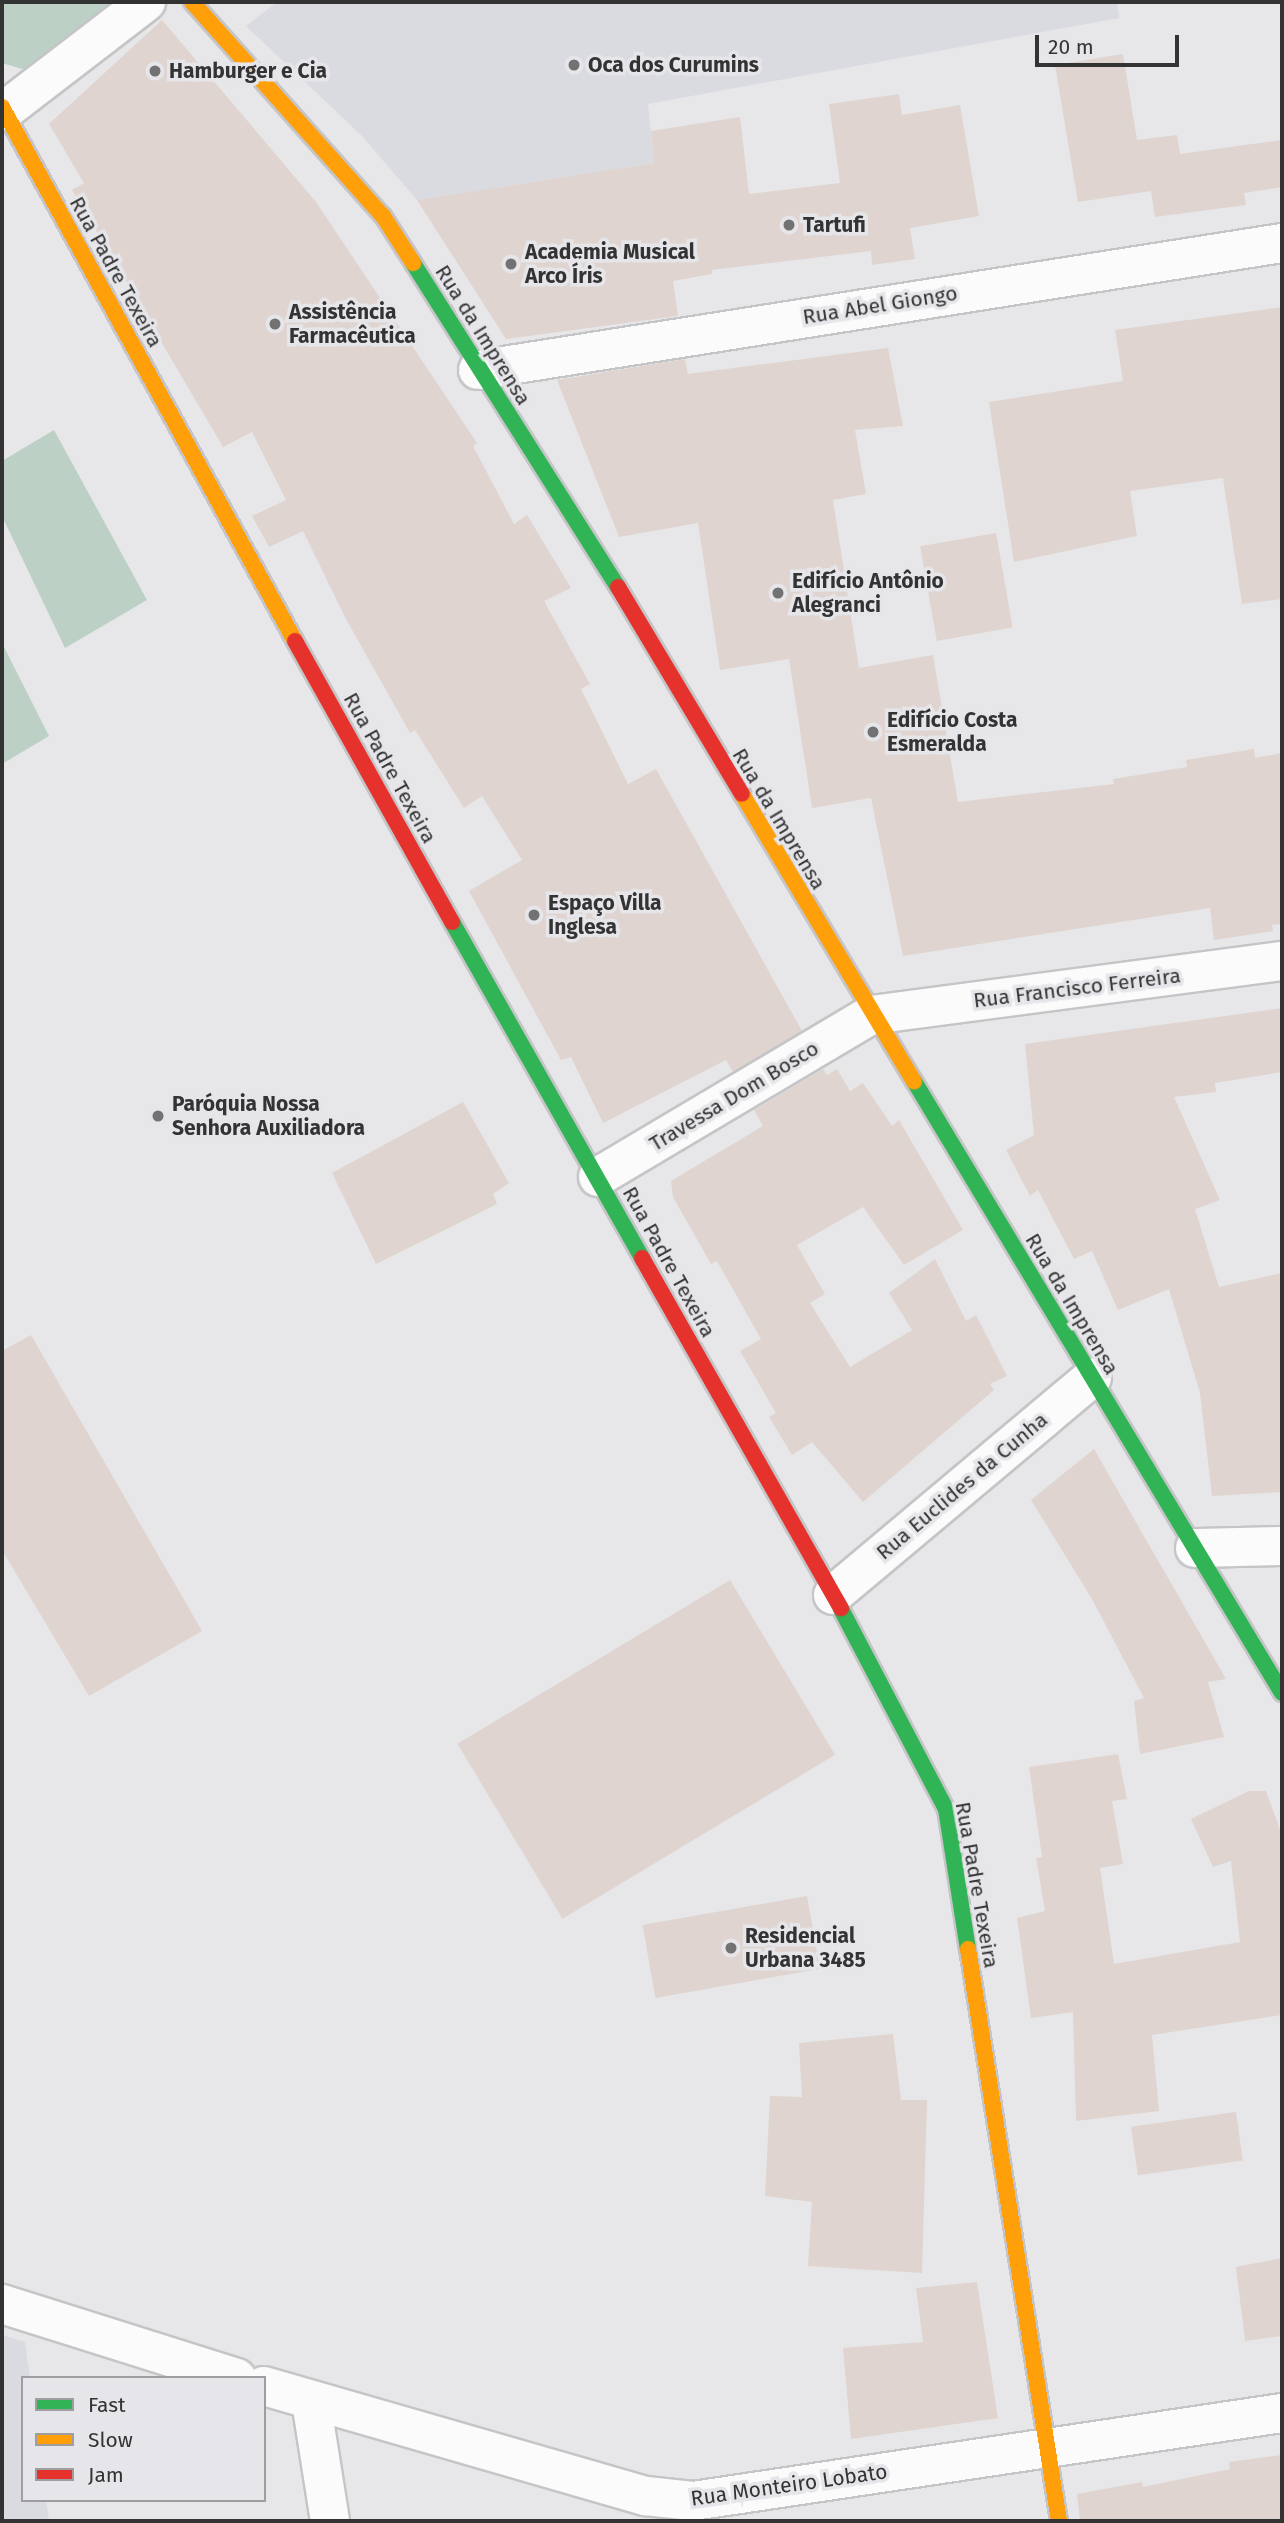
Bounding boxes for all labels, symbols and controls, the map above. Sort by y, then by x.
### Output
scale bar [1039,21,1182,65]
text: 20 m [1048,34,1094,60]
place label: Oca dos Curumins [588,52,759,78]
marker: Oca dos Curumins [566,57,582,73]
place label: Hamburger e Cia [169,58,327,84]
marker: Hamburger e Cia [147,63,163,79]
street label: Rua Padre Texeira [64,192,168,352]
place label: Tartufi [803,212,866,238]
marker: Tartufi [781,217,797,233]
place label: Academia Musical Arco Íris [525,239,695,289]
marker: Academia Musical Arco Íris [503,256,519,272]
street label: Rua da Imprensa [430,260,536,410]
street label: Rua Abel Giongo [801,280,959,330]
place label: Assistência Farmacêutica [289,299,416,349]
marker: Assistência Farmacêutica [267,316,283,332]
place label: Edifício Antônio Alegranci [792,568,944,618]
marker: Edifício Antônio Alegranci [770,585,786,601]
street label: Rua Padre Texeira [338,688,442,848]
place label: Edifício Costa Esmeralda [887,707,1017,757]
marker: Edifício Costa Esmeralda [865,724,881,740]
street label: Rua da Imprensa [727,744,831,894]
place label: Espaço Villa Inglesa [548,890,662,940]
marker: Espaço Villa Inglesa [526,907,542,923]
street label: Rua Francisco Ferreira [972,963,1182,1013]
street label: Travessa Dom Bosco [645,1036,823,1156]
place label: Paróquia Nossa Senhora Auxiliadora [172,1091,365,1141]
marker: Paróquia Nossa Senhora Auxiliadora [150,1108,166,1124]
street label: Rua Padre Texeira [617,1182,721,1342]
street label: Rua da Imprensa [1020,1229,1124,1379]
street label: Rua Euclides da Cunha [871,1407,1053,1565]
street label: Rua Padre Texeira [950,1800,1004,1970]
place label: Residencial Urbana 3485 [745,1923,866,1973]
marker: Residencial Urbana 3485 [723,1940,739,1956]
legend [21,2376,266,2502]
text: Fast [88,2392,126,2418]
text: Slow [88,2427,133,2453]
street label: Rua Monteiro Lobato [689,2459,889,2511]
text: Jam [88,2462,124,2488]

